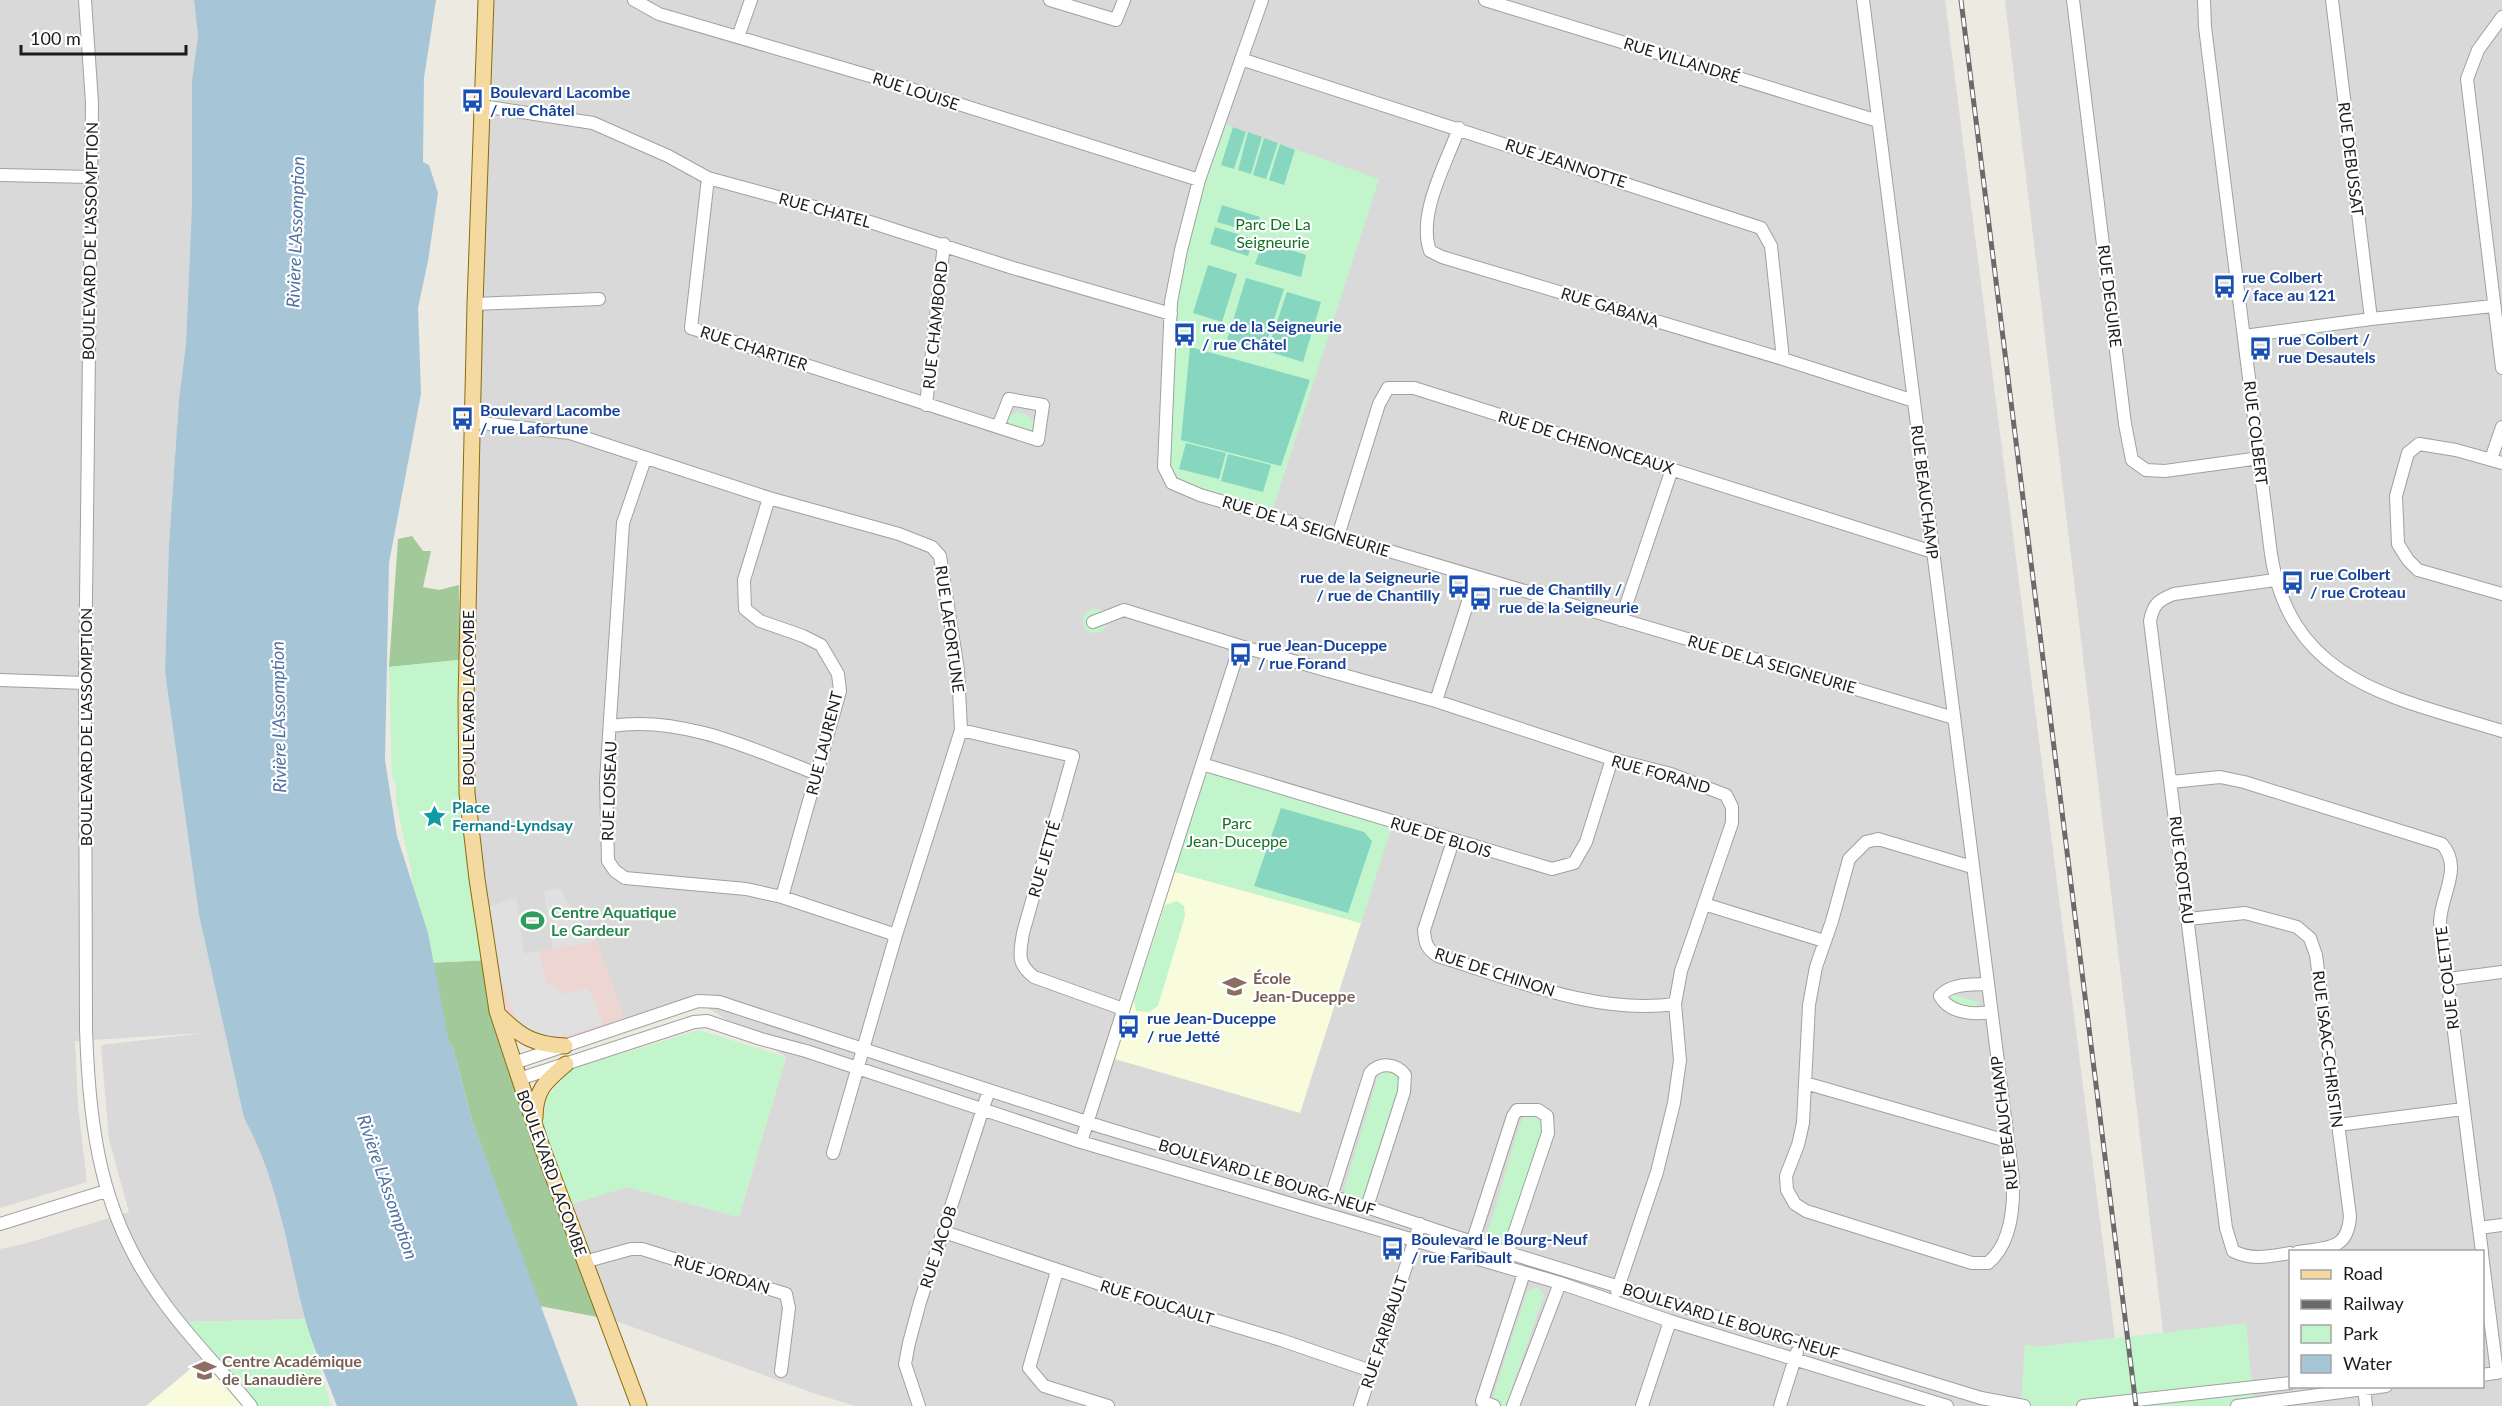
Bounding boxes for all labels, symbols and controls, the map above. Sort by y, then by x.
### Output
scale bar [21,18,186,56]
text: 100 m [30,27,81,49]
street label: RUE VILLANDRÉ [1622,33,1743,86]
street label: RUE LOUISE [871,68,962,113]
place label: Boulevard Lacombe / rue Châtel [490,82,631,119]
bus stop icon: Boulevard Lacombe / rue Châtel [459,88,485,114]
street label: RUE DEBUSSAT [2335,101,2368,218]
street label: BOULEVARD DE L'ASSOMPTION [78,122,101,360]
street label: RUE JEANNOTTE [1503,134,1629,191]
water label: Rivière L'Assomption [281,156,309,308]
street label: RUE CHATEL [777,188,873,231]
park label: Parc De La Seigneurie [1235,214,1311,251]
street label: RUE DEGUIRE [2095,243,2126,348]
street label: RUE CHAMBORD [918,260,951,390]
place label: rue Colbert / face au 121 [2242,267,2336,304]
bus stop icon: rue Colbert / face au 121 [2211,273,2237,299]
street label: RUE GABANA [1559,283,1662,330]
place label: rue de la Seigneurie / rue Châtel [1202,316,1342,353]
street label: RUE CHARTIER [698,321,810,374]
bus stop icon: rue de la Seigneurie / rue Châtel [1171,322,1197,348]
place label: rue Colbert / rue Desautels [2278,329,2376,366]
bus stop icon: rue Colbert / rue Desautels [2247,335,2273,361]
street label: RUE COLBERT [2241,380,2272,487]
place label: Boulevard Lacombe / rue Lafortune [480,400,621,437]
bus stop icon: Boulevard Lacombe / rue Lafortune [449,406,475,432]
street label: RUE DE CHENONCEAUX [1496,406,1677,477]
street label: RUE BEAUCHAMP [1908,424,1943,561]
street label: RUE DE LA SEIGNEURIE [1220,491,1392,560]
street label: RUE LAFORTUNE [932,564,969,694]
place label: rue Colbert / rue Croteau [2310,564,2406,601]
place label: rue de la Seigneurie / rue de Chantilly [1300,567,1441,604]
bus stop icon: rue Colbert / rue Croteau [2279,570,2305,596]
bus stop icon: rue de la Seigneurie / rue de Chantilly [1445,573,1471,599]
place label: rue de Chantilly / rue de la Seigneurie [1499,579,1639,616]
bus stop icon: rue de Chantilly / rue de la Seigneurie [1468,585,1494,611]
street label: BOULEVARD DE L'ASSOMPTION [76,608,95,846]
street label: BOULEVARD LACOMBE [458,610,477,786]
street label: RUE DE LA SEIGNEURIE [1686,630,1858,697]
place label: rue Jean-Duceppe / rue Forand [1258,635,1388,672]
water label: Rivière L'Assomption [266,641,290,793]
bus stop icon: rue Jean-Duceppe / rue Forand [1227,641,1253,667]
street label: RUE LAURENT [801,688,846,797]
street label: RUE LOISEAU [597,741,620,841]
street label: RUE FORAND [1609,750,1713,797]
place label: Place Fernand-Lyndsay [452,797,573,834]
place icon: Place Fernand-Lyndsay [421,803,447,829]
street label: RUE DE BLOIS [1388,812,1494,861]
park label: Parc Jean-Duceppe [1186,813,1288,850]
street label: RUE CROTEAU [2166,815,2199,925]
street label: RUE JETTÉ [1024,818,1064,899]
place label: Centre Aquatique Le Gardeur [551,902,677,939]
sports icon: Centre Aquatique Le Gardeur [520,908,546,934]
street label: RUE COLETTE [2431,925,2462,1031]
street label: RUE DE CHINON [1433,943,1558,1000]
place label: École Jean-Duceppe [1253,968,1356,1005]
street label: RUE ISAAC-CHRISTIN [2309,969,2348,1129]
school or university icon: École Jean-Duceppe [1222,974,1248,1000]
place label: rue Jean-Duceppe / rue Jetté [1147,1008,1277,1045]
bus stop icon: rue Jean-Duceppe / rue Jetté [1116,1014,1142,1040]
street label: RUE BEAUCHAMP [1986,1054,2021,1191]
street label: BOULEVARD LACOMBE [513,1087,591,1259]
water label: Rivière L'Assomption [353,1111,423,1262]
street label: BOULEVARD LE BOURG-NEUF [1156,1134,1378,1219]
street label: RUE JACOB [915,1203,960,1290]
place label: Boulevard le Bourg-Neuf / rue Faribault [1411,1229,1588,1266]
bus stop icon: Boulevard le Bourg-Neuf / rue Faribault [1380,1235,1406,1261]
street label: RUE JORDAN [672,1250,772,1297]
legend [2289,1250,2484,1388]
text: Road [2343,1262,2383,1284]
street label: RUE FARIBAULT [1356,1273,1411,1391]
street label: RUE FOUCAULT [1098,1275,1217,1328]
street label: BOULEVARD LE BOURG-NEUF [1620,1278,1842,1363]
text: Railway [2343,1292,2404,1314]
text: Park [2343,1322,2379,1344]
place label: Centre Académique de Lanaudière [222,1351,362,1388]
text: Water [2343,1352,2392,1374]
school or university icon: Centre Académique de Lanaudière [191,1357,217,1383]

